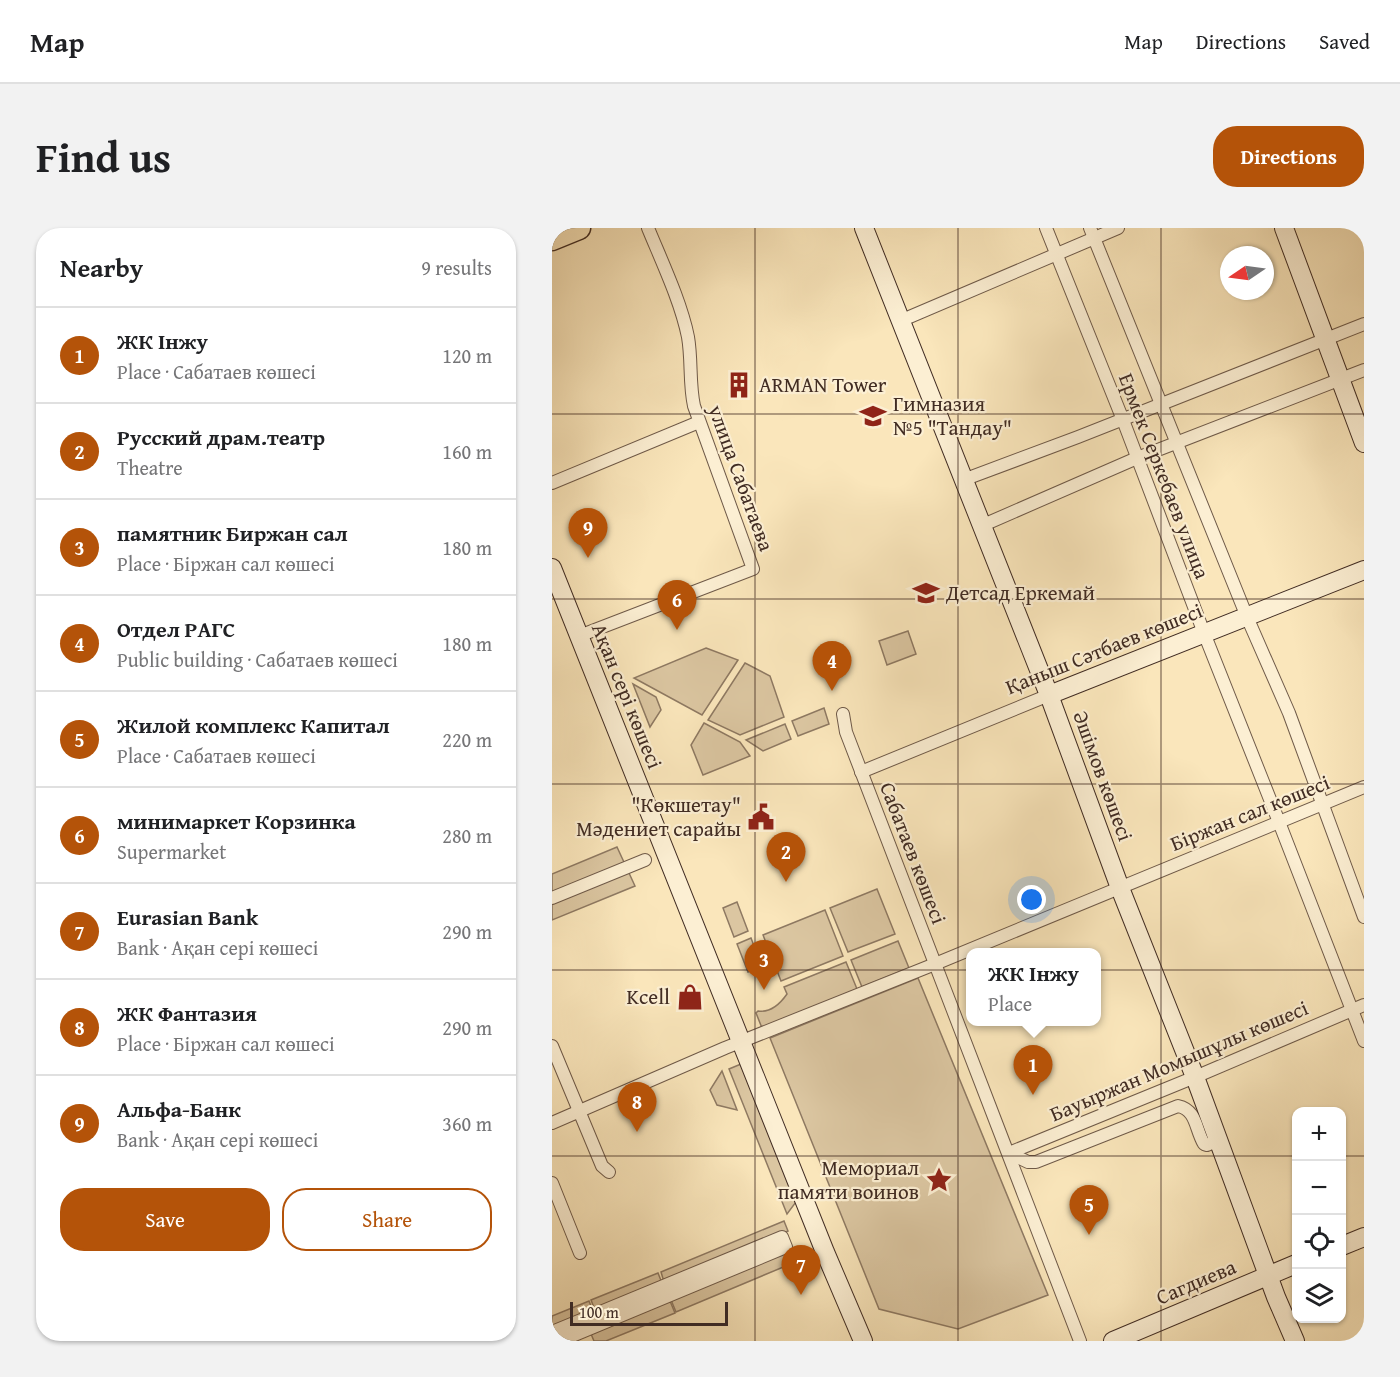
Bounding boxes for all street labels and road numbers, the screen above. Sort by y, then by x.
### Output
street label: Ермек Серкебаев улица [1111,368,1218,583]
street label: улица Сабатаева [700,399,782,555]
street label: Қаныш Сәтбаев көшесі [1001,595,1207,702]
street label: Ақан сері көшесі [584,618,671,773]
street label: Әшімов көшесі [1066,706,1141,845]
street label: Біржан сал көшесі [1165,766,1334,859]
street label: Сабатаев көшесі [872,777,955,928]
street label: Бауыржан Момышұлы көшесі [1045,992,1313,1129]
street label: Сагдиева [1151,1251,1241,1312]

